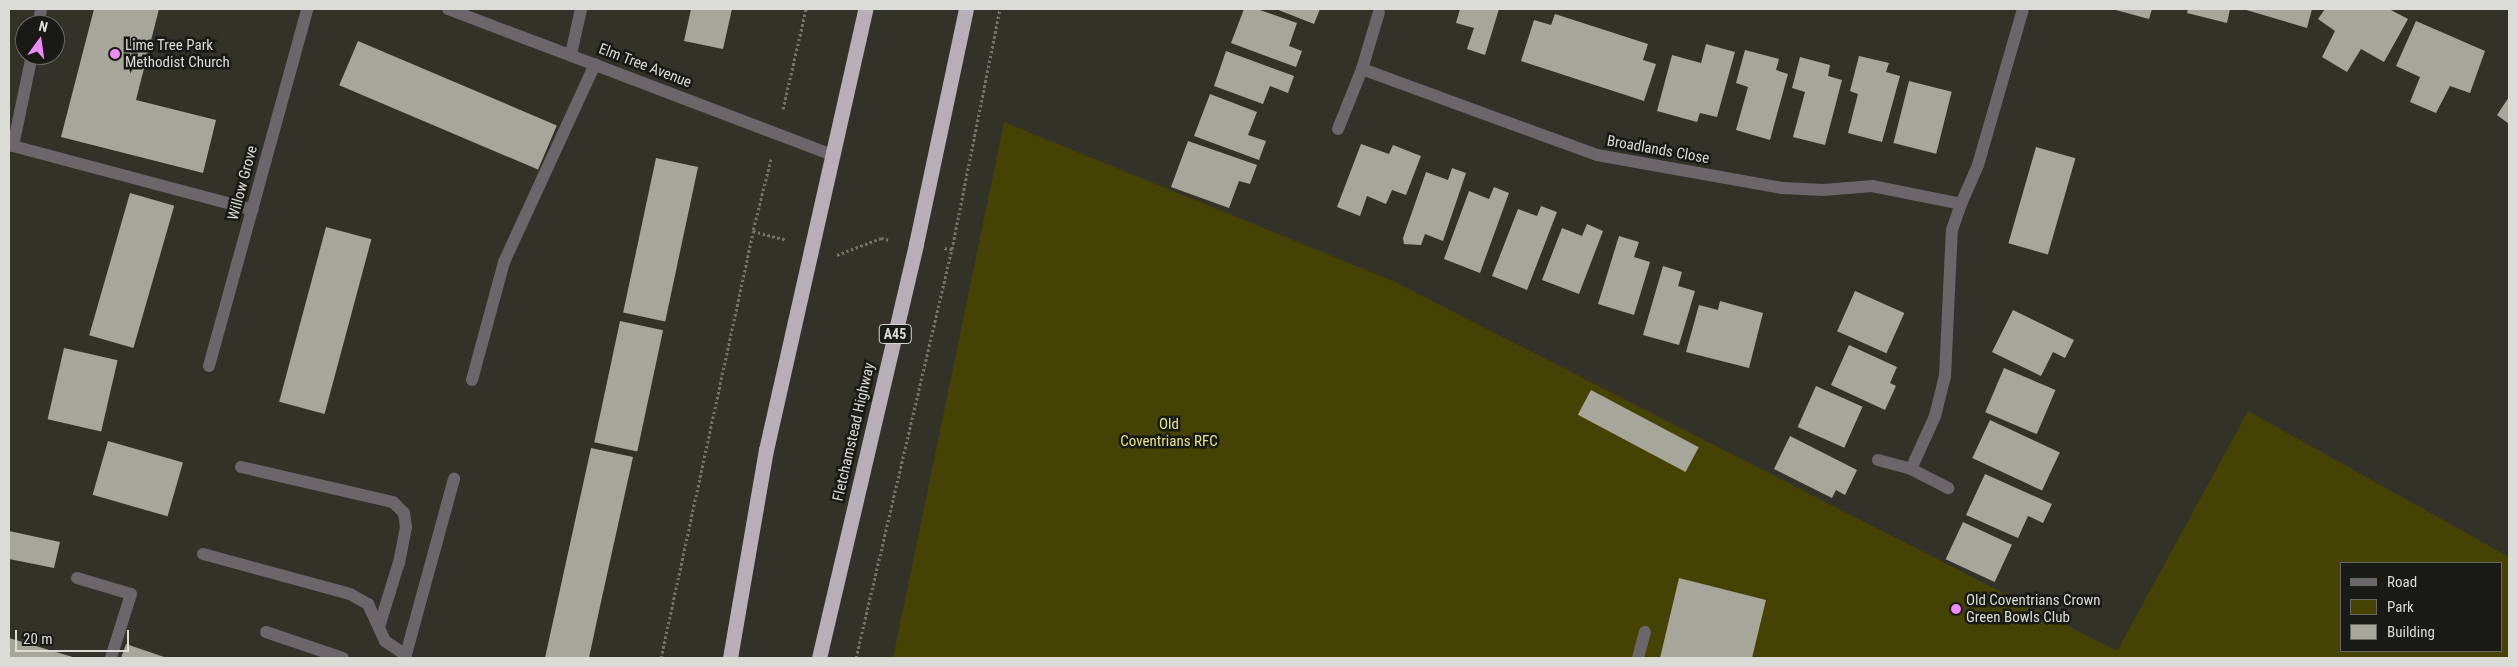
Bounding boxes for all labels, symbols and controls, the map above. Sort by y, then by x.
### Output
north arrow [15,15,65,65]
text: N [37,18,49,35]
place label: Lime Tree Park Methodist Church [125,36,230,71]
street label: Elm Tree Avenue [596,40,694,92]
marker: Lime Tree Park Methodist Church [109,48,121,60]
street label: Broadlands Close [1605,132,1711,168]
street label: Willow Grove [224,144,262,222]
road number: A45 [878,322,912,346]
street label: Fletchamstead Highway [829,361,879,503]
park label: Old Coventrians RFC [1120,415,1218,450]
legend [2340,562,2503,652]
text: Road [2387,573,2417,591]
place label: Old Coventrians Crown Green Bowls Club [1966,591,2101,626]
text: Park [2387,598,2414,616]
marker: Old Coventrians Crown Green Bowls Club [1950,603,1962,615]
scale bar [18,620,131,652]
text: Building [2387,623,2435,641]
text: 20 m [23,630,53,648]

